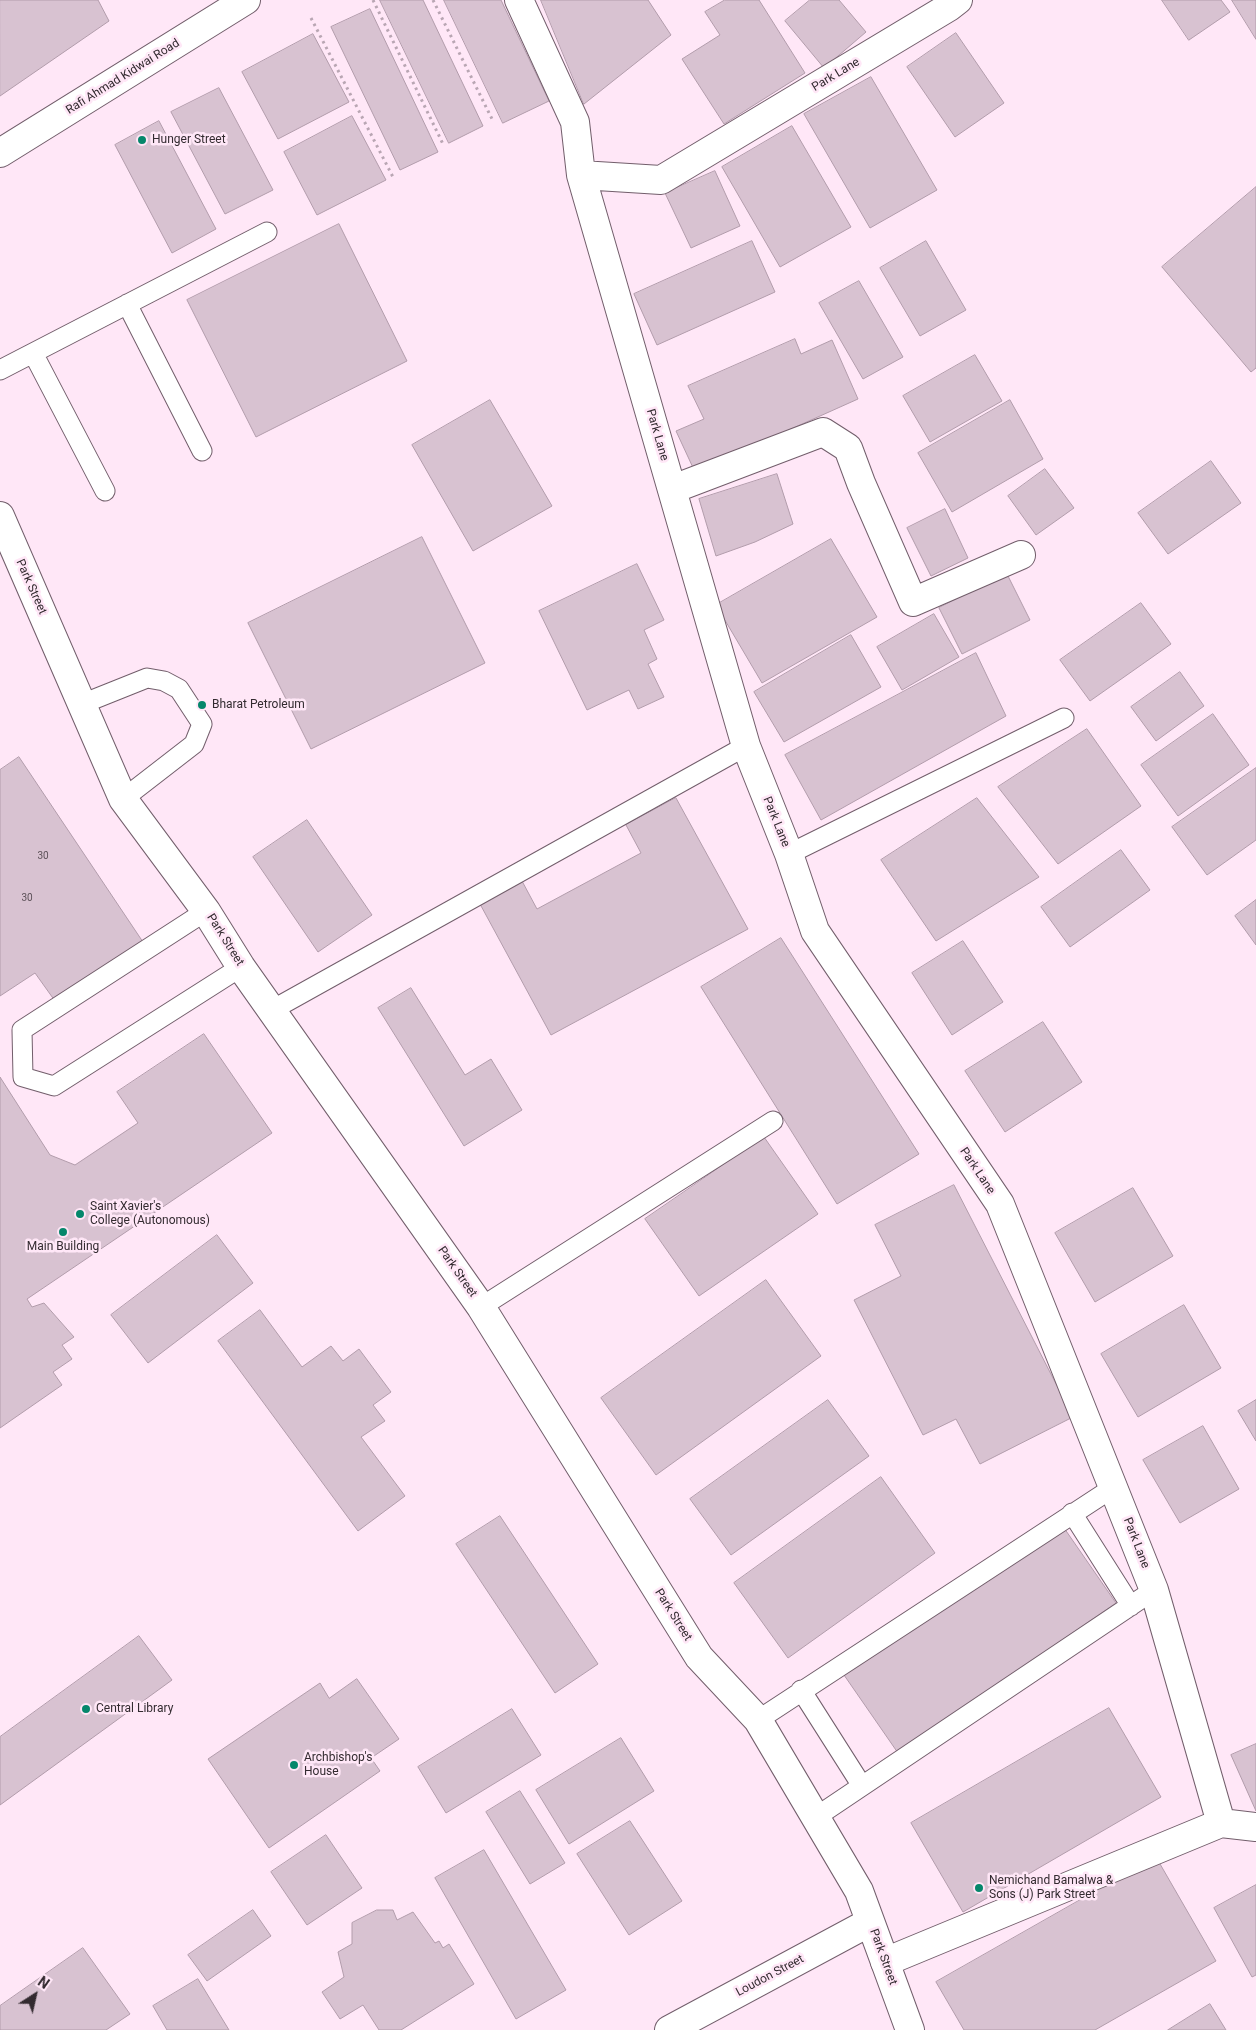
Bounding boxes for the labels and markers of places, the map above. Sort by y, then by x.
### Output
place label: Hunger Street [152,133,226,147]
marker: Hunger Street [136,134,148,146]
place label: Bharat Petroleum [212,698,305,712]
marker: Bharat Petroleum [196,699,208,711]
place label: Saint Xavier's College (Autonomous) [90,1200,210,1228]
marker: Saint Xavier's College (Autonomous) [74,1208,86,1220]
marker: Main Building [57,1226,69,1238]
place label: Main Building [27,1240,99,1254]
place label: Central Library [96,1702,173,1716]
marker: Central Library [80,1703,92,1715]
place label: Archbishop's House [304,1751,372,1779]
marker: Archbishop's House [288,1759,300,1771]
place label: Nemichand Bamalwa & Sons (J) Park Street [989,1874,1113,1902]
marker: Nemichand Bamalwa & Sons (J) Park Street [973,1882,985,1894]

